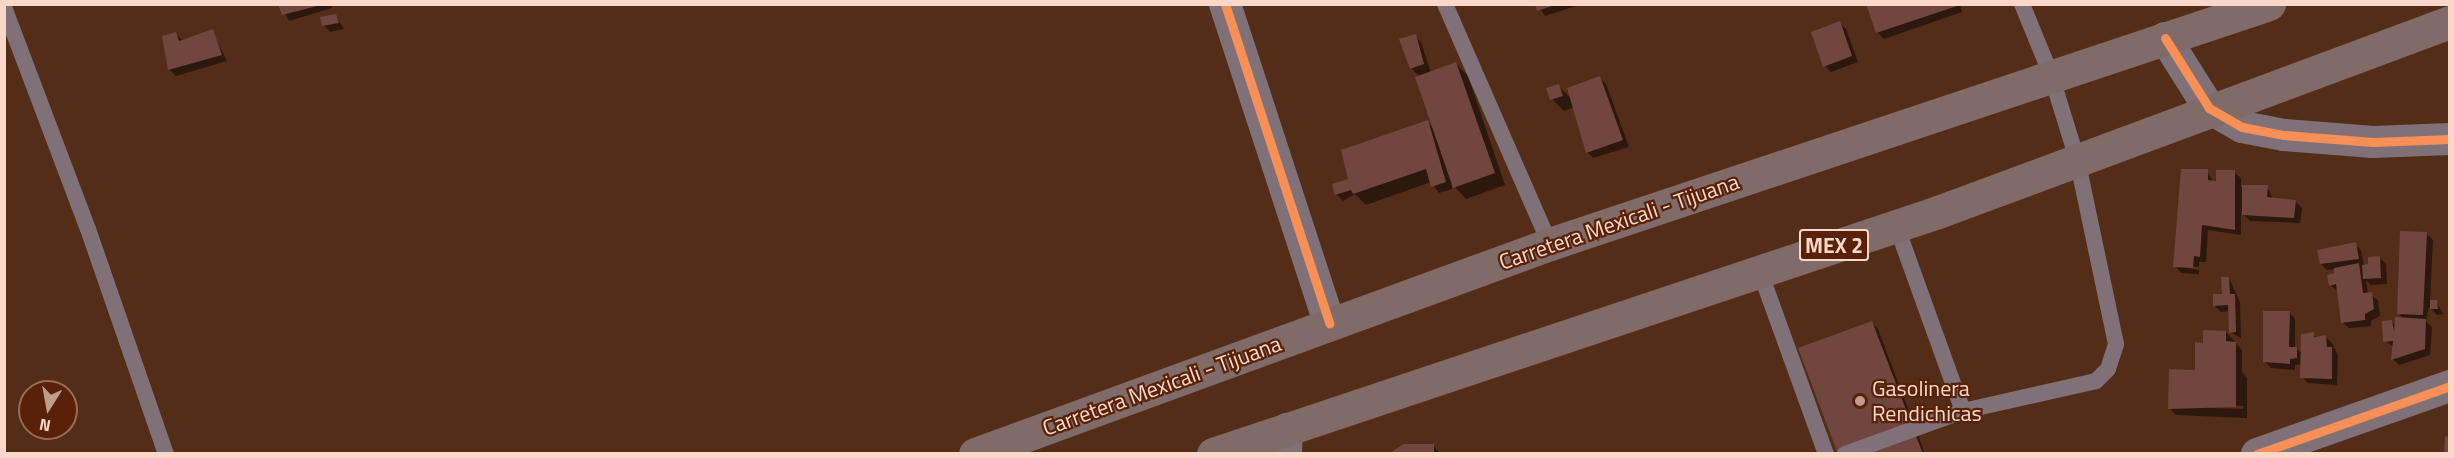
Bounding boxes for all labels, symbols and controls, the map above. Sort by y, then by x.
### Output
street label: Carretera Mexicali - Tijuana [1496,168,1742,276]
road number: MEX 2 [1798,227,1870,263]
street label: Carretera Mexicali - Tijuana [1039,330,1285,442]
place label: Gasolinera Rendichicas [1872,375,1982,427]
north arrow [18,380,78,440]
marker: Gasolinera Rendichicas [1853,394,1867,408]
text: N [37,413,53,439]

